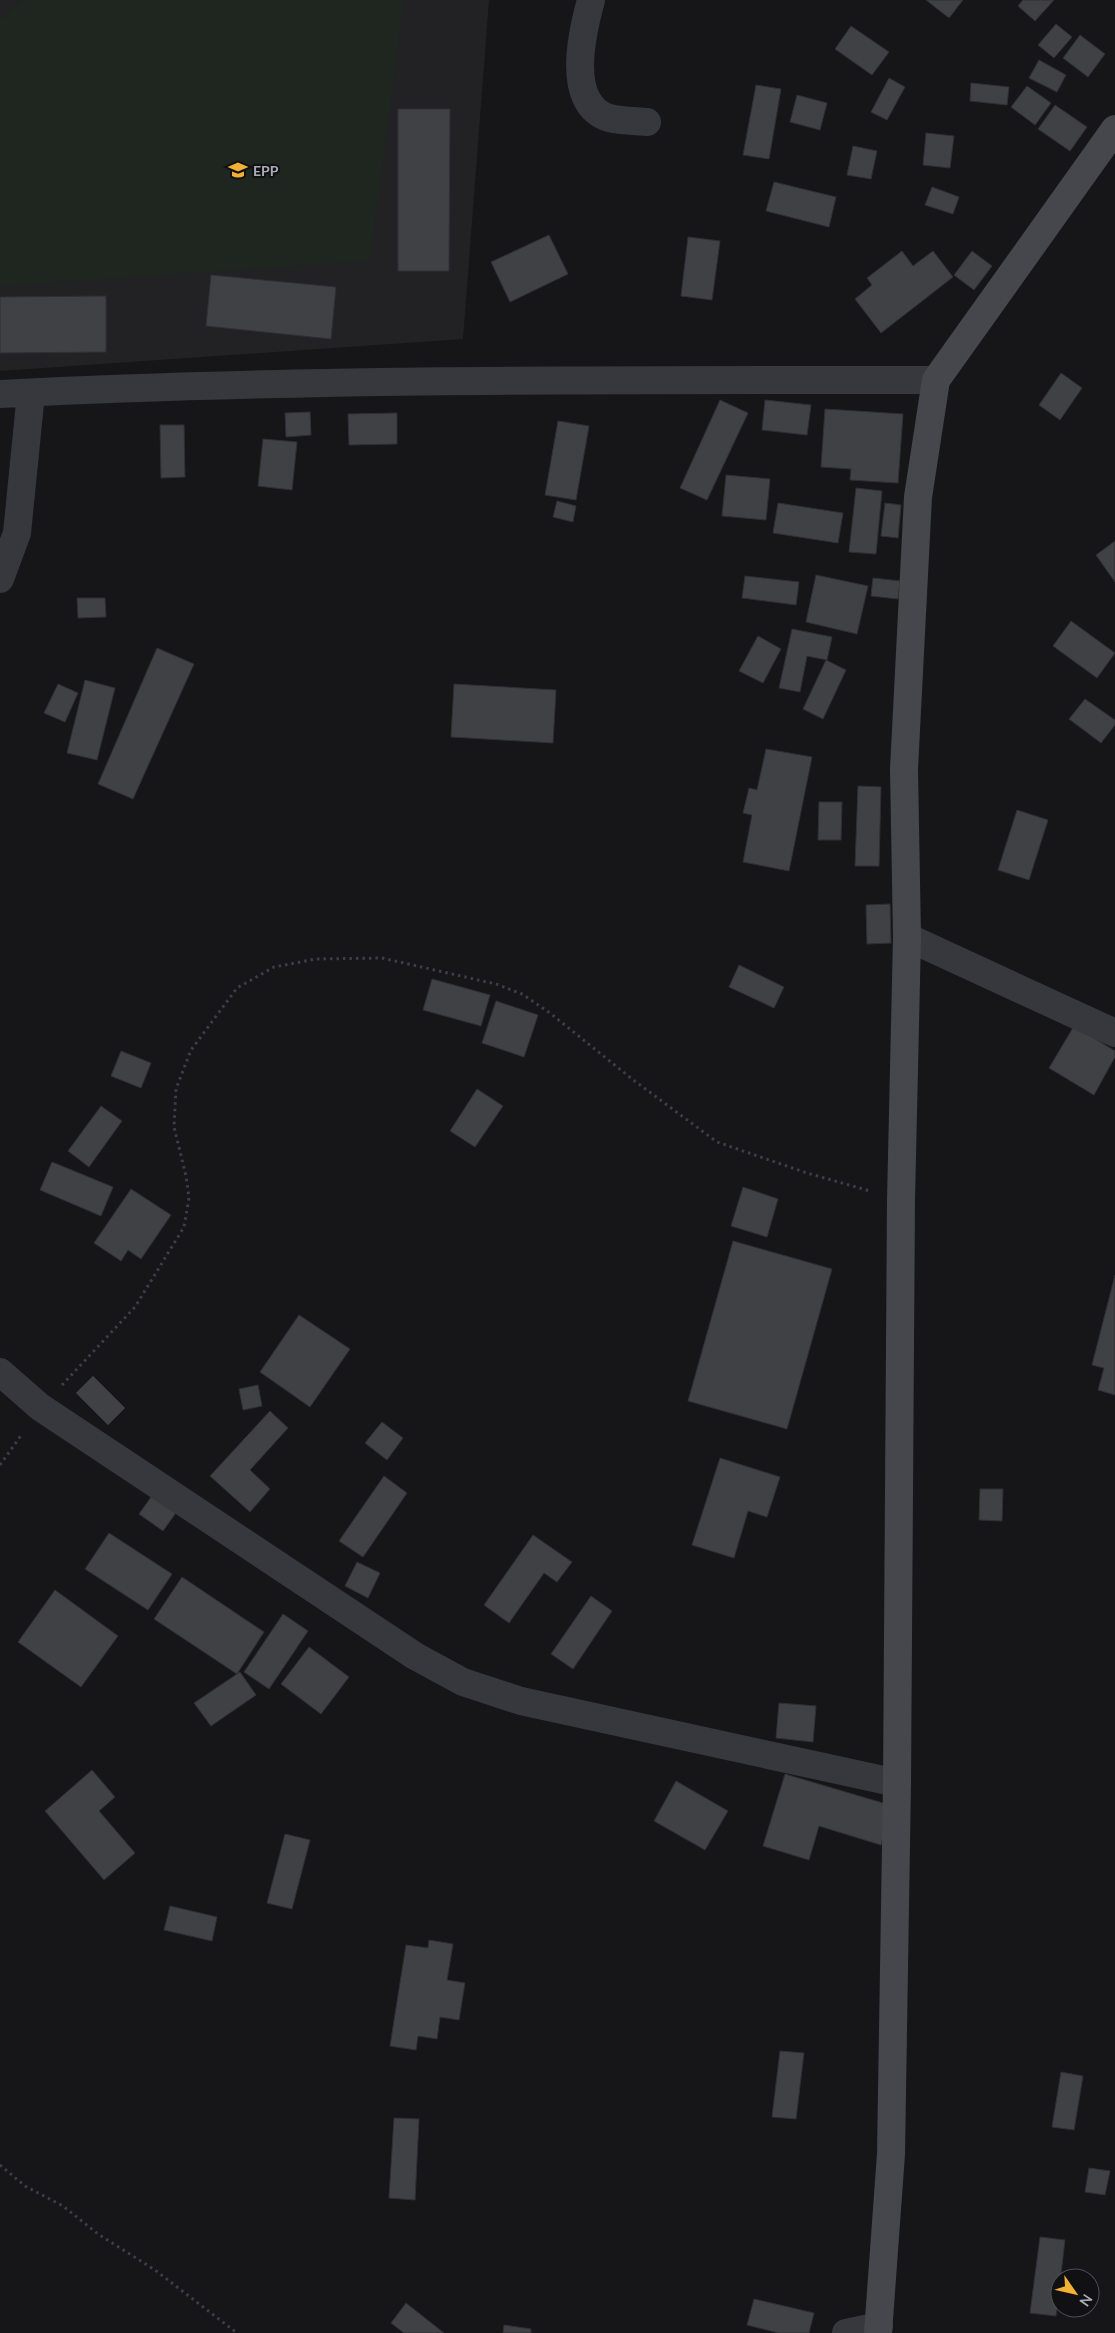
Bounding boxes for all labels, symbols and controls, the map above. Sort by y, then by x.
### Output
school or university icon: EPP [227,159,249,181]
place label: EPP [253,162,279,179]
north arrow [1050,2268,1100,2318]
text: N [1076,2291,1096,2310]

